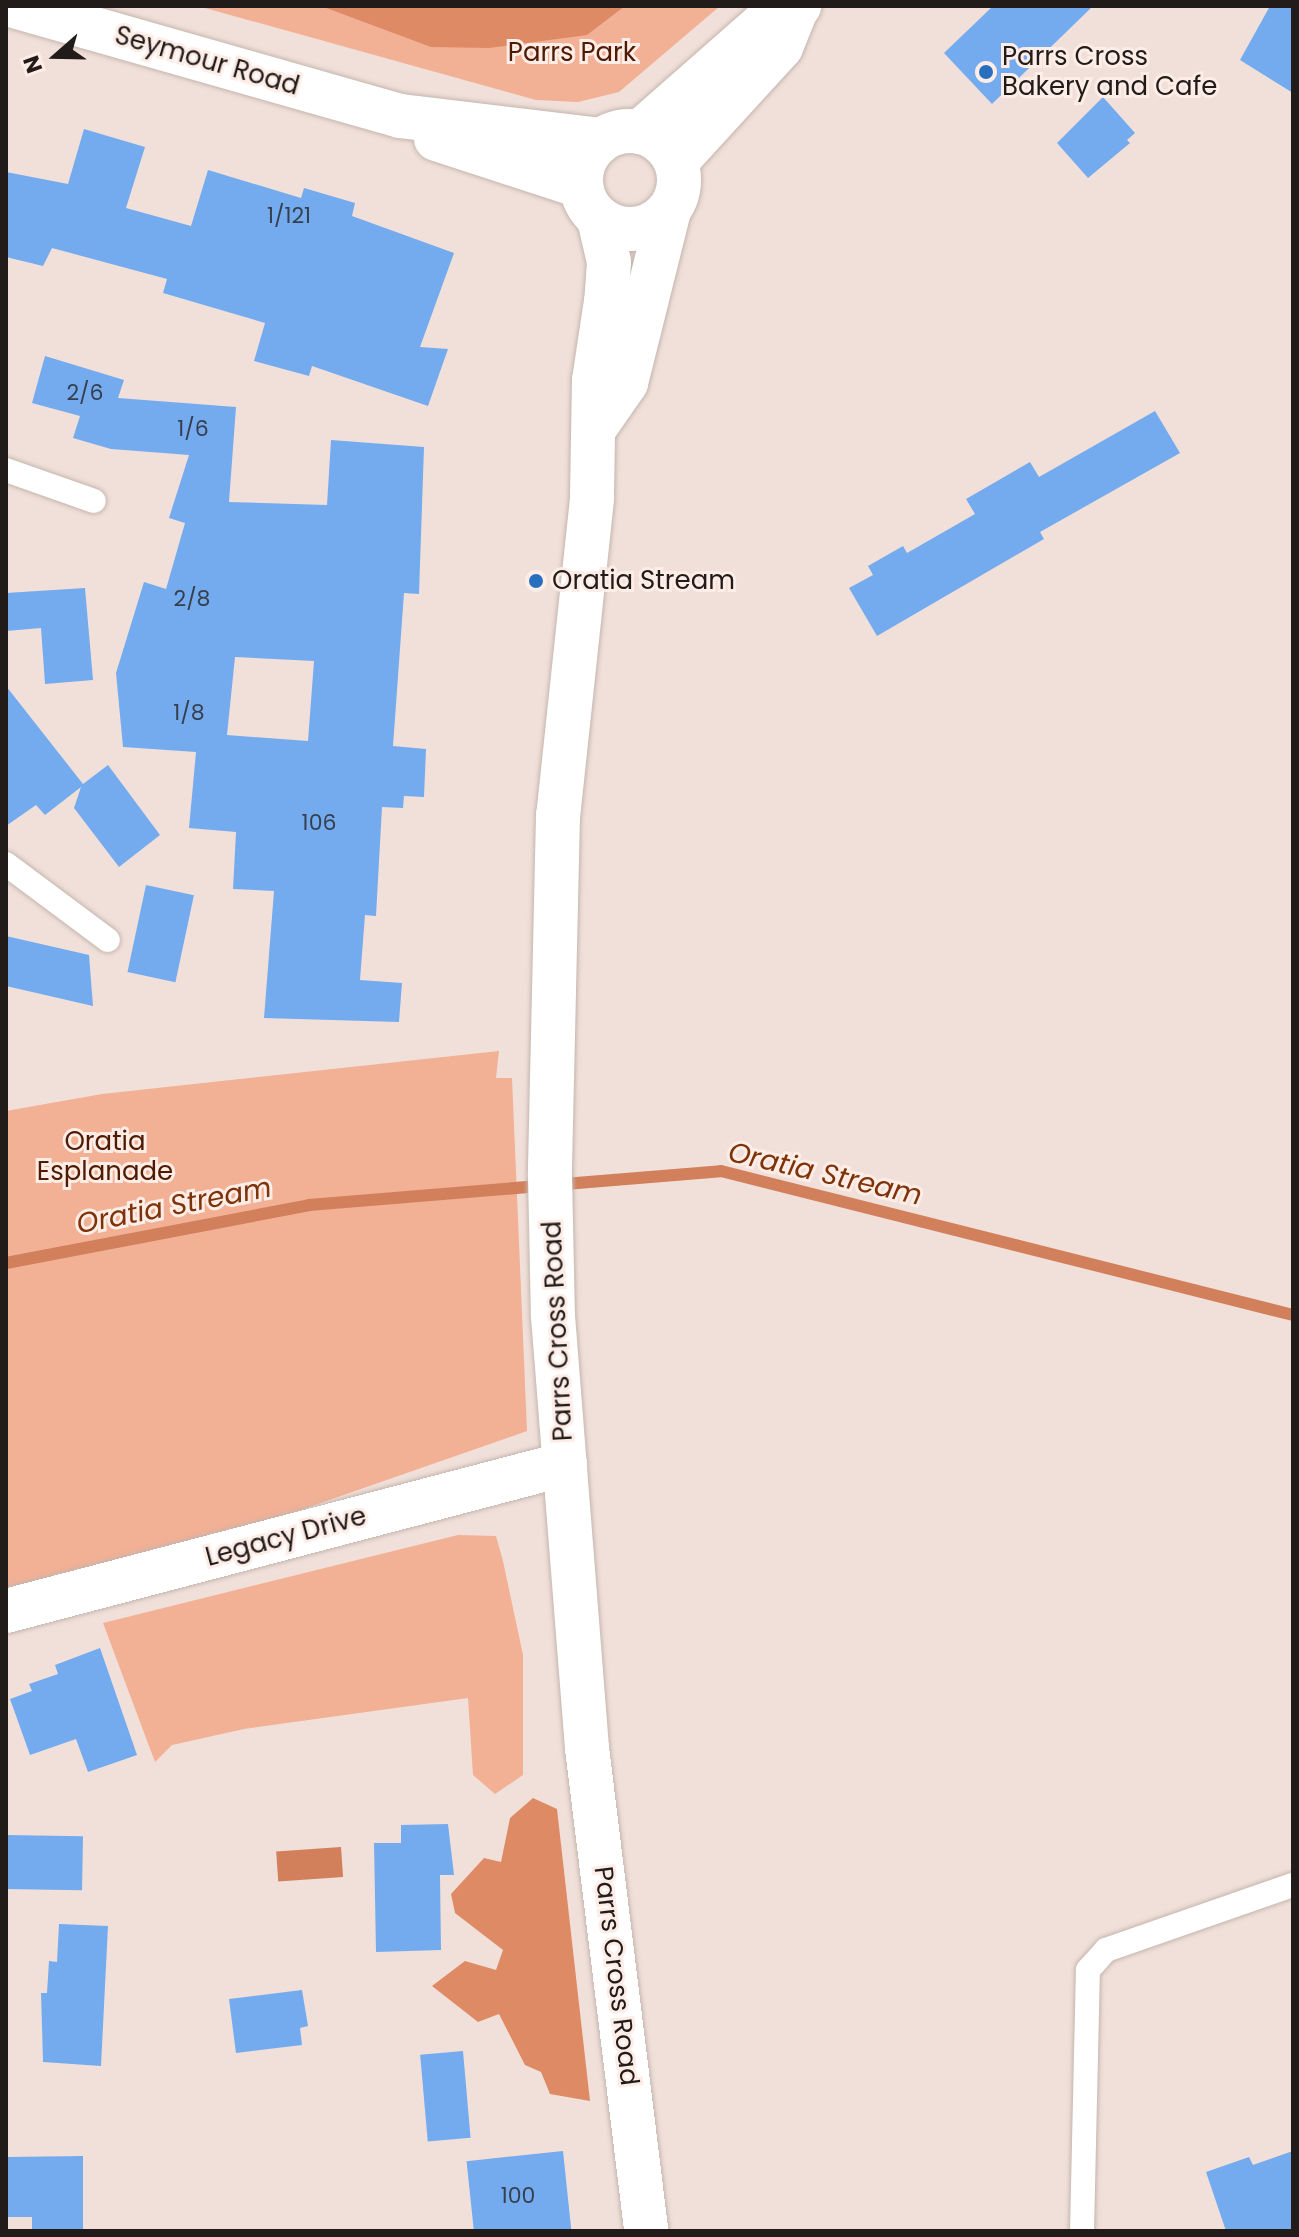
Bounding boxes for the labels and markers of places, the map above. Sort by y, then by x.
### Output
place label: Parrs Cross Bakery and Cafe [1002,41,1217,102]
marker: Parrs Cross Bakery and Cafe [977,63,995,81]
place label: Oratia Stream [552,565,735,597]
marker: Oratia Stream [527,572,545,590]

